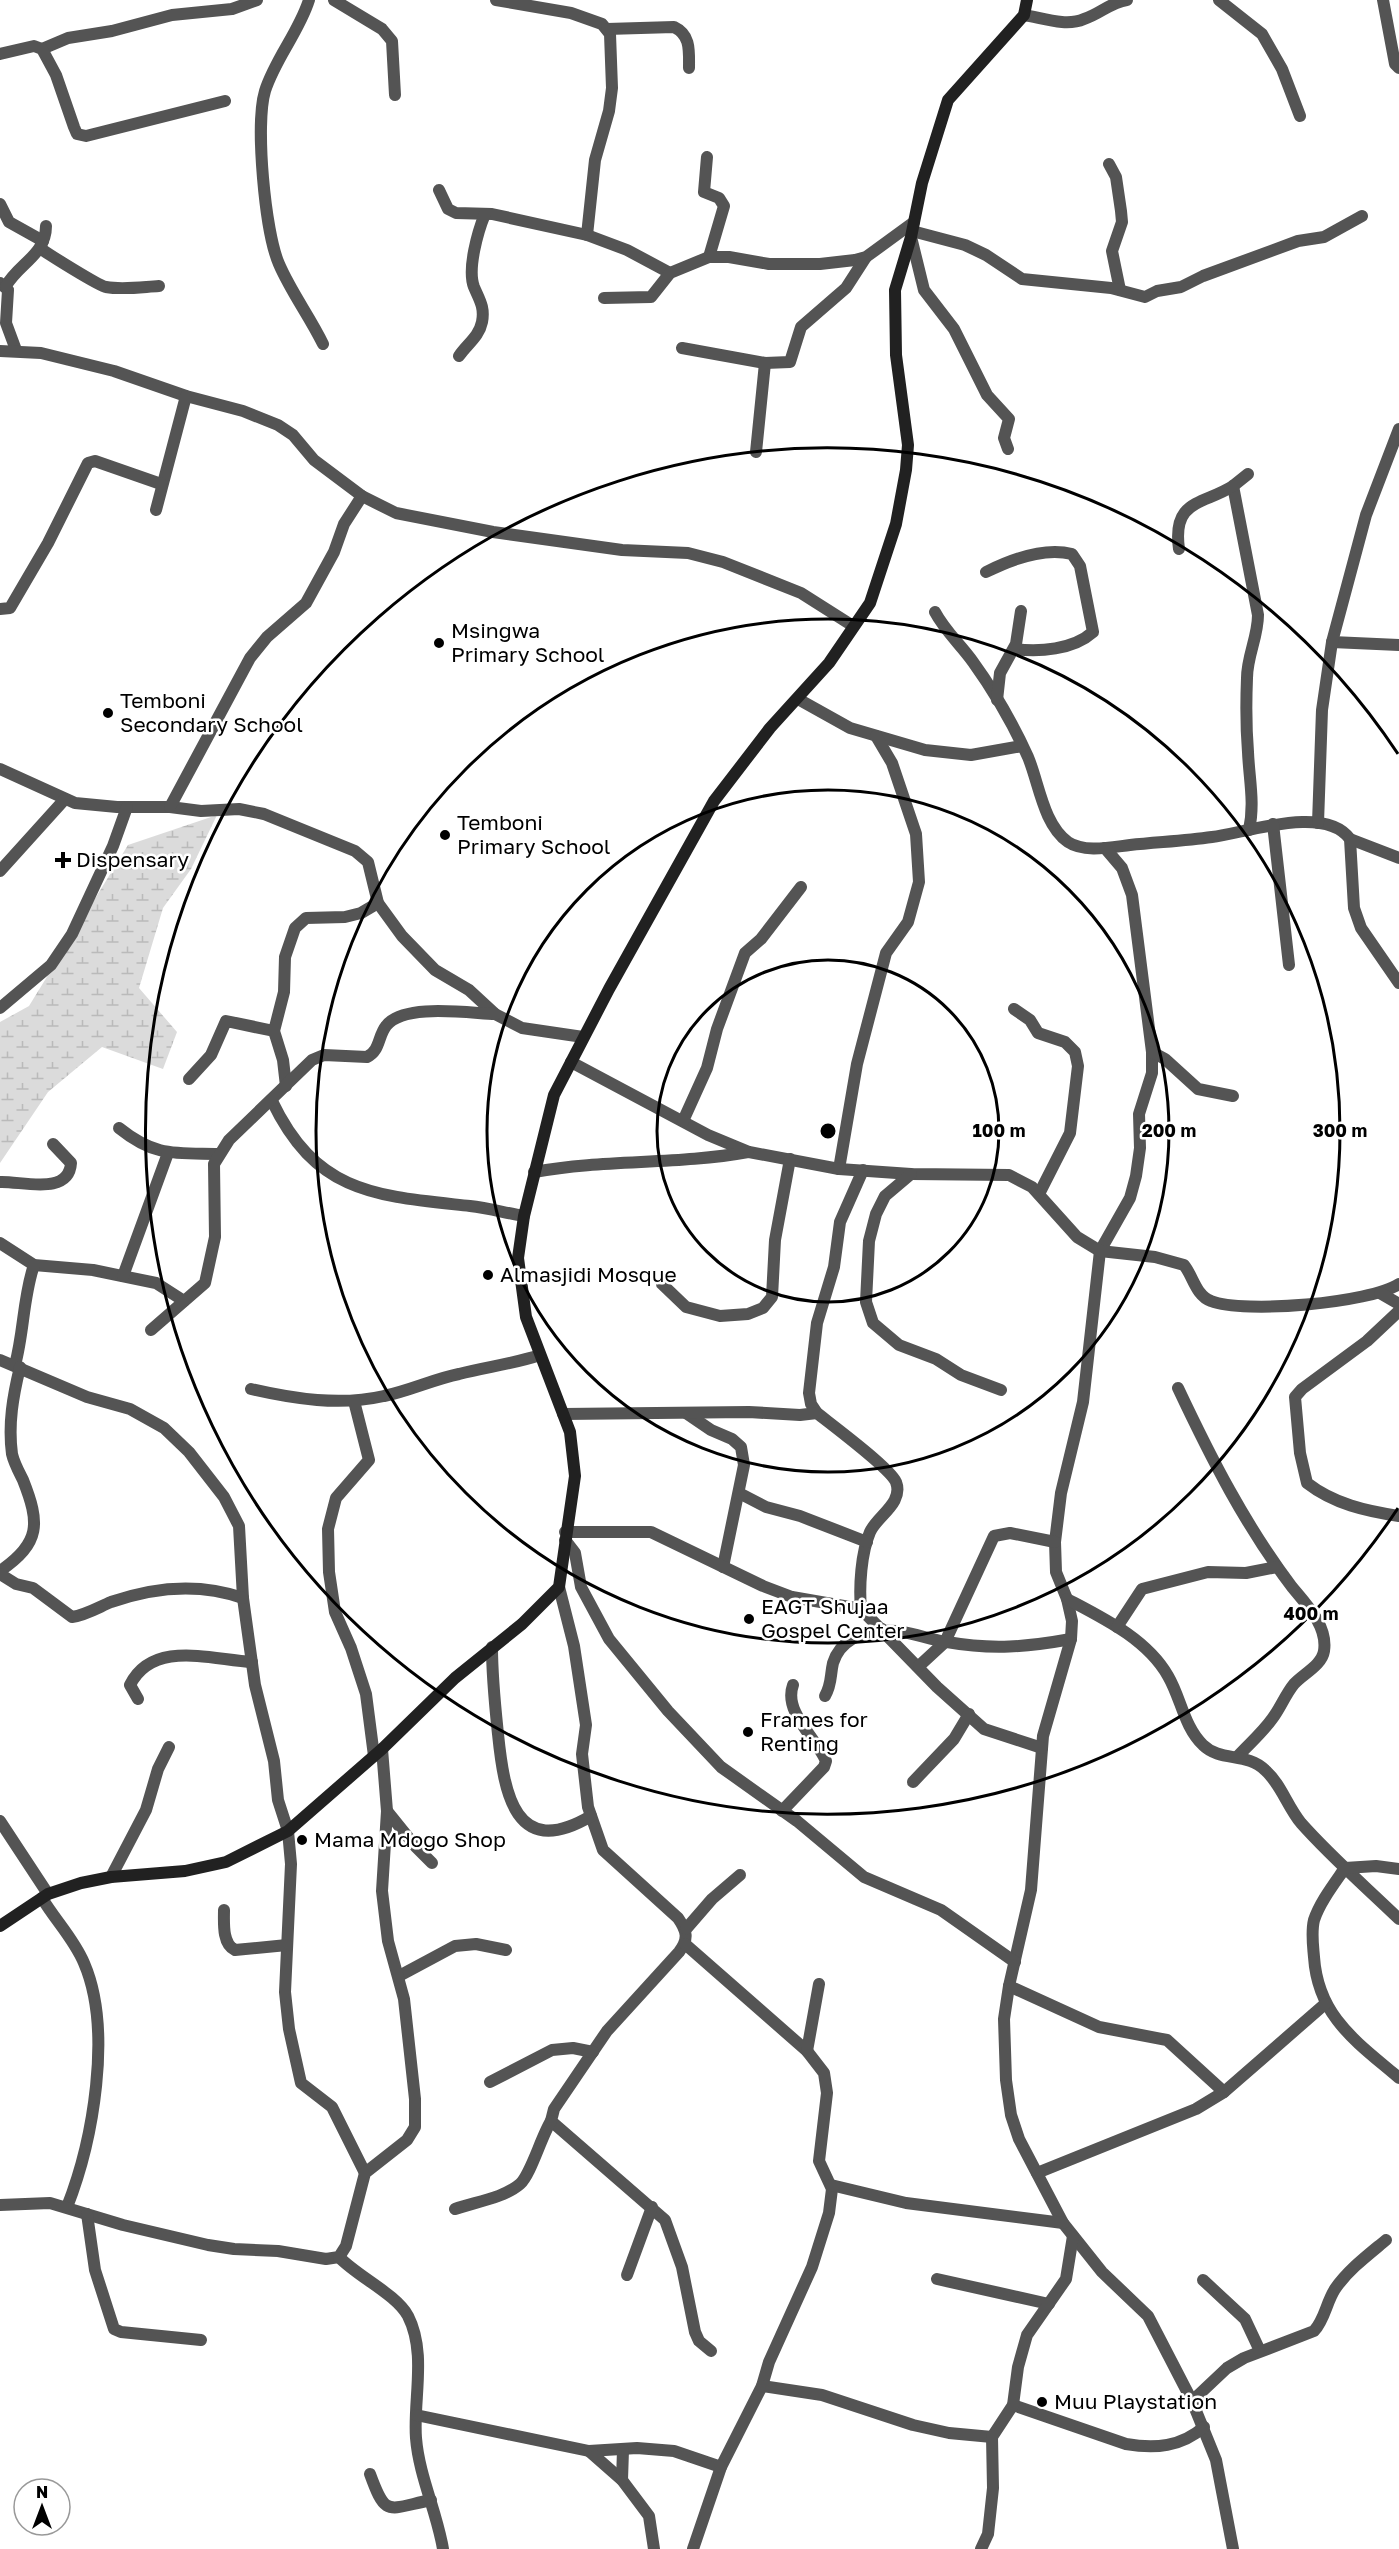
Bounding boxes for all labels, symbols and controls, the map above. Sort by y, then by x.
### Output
place label: Msingwa Primary School [451,617,605,667]
marker: Msingwa Primary School [432,636,446,650]
place label: Temboni Secondary School [120,687,303,737]
marker: Temboni Secondary School [101,706,115,720]
place label: Temboni Primary School [457,809,611,859]
marker: Temboni Primary School [438,828,452,842]
place label: Dispensary [76,846,189,872]
marker: Dispensary [54,851,72,869]
text: 100 m [973,1119,1025,1141]
text: 200 m [1142,1119,1196,1141]
text: 300 m [1313,1119,1367,1141]
centre of rings [818,1121,838,1141]
place label: Almasjidi Mosque [500,1261,677,1287]
marker: Almasjidi Mosque [481,1268,495,1282]
place label: EAGT Shujaa Gospel Center [761,1593,905,1643]
text: 400 m [1284,1602,1338,1624]
marker: EAGT Shujaa Gospel Center [742,1612,756,1626]
place label: Frames for Renting [760,1706,868,1756]
marker: Frames for Renting [741,1725,755,1739]
place label: Mama Mdogo Shop [314,1826,506,1852]
marker: Mama Mdogo Shop [295,1833,309,1847]
place label: Muu Playstation [1054,2388,1217,2414]
marker: Muu Playstation [1035,2395,1049,2409]
north arrow [12,2477,72,2537]
text: N [36,2482,48,2502]

